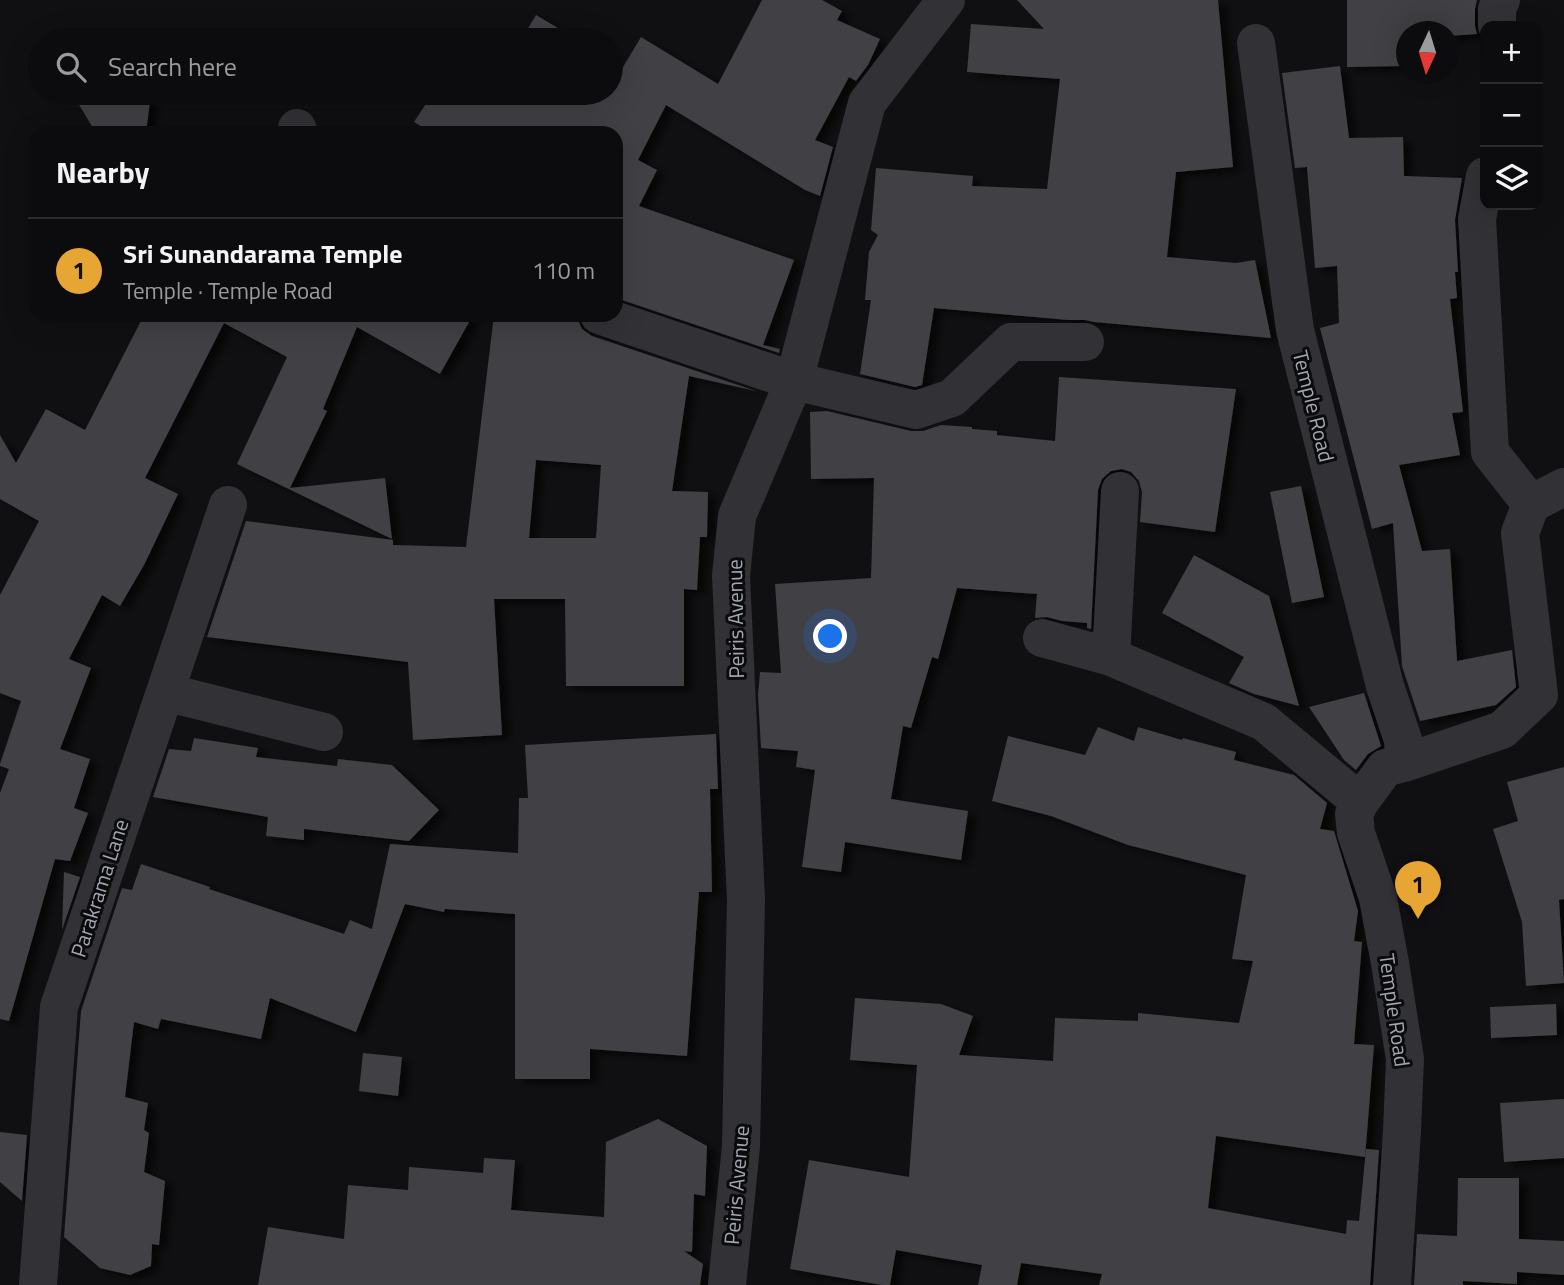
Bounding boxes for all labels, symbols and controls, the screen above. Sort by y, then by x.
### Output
north arrow [1396,21,1459,84]
map controls [1480,21,1543,210]
button: + [1480,21,1543,84]
search box [28,28,623,105]
text: Search here [108,47,237,86]
icon: search [52,48,90,86]
button: − [1480,84,1543,147]
button: layers [1480,147,1543,210]
text: Nearby [56,149,149,195]
text: Sri Sunandarama Temple [123,234,403,273]
text: 1 [73,253,85,288]
text: 110 m [532,253,595,288]
text: Temple · Temple Road [123,273,333,308]
street label: Temple Road [1285,347,1343,465]
street label: Peiris Avenue [718,559,752,679]
your location [813,619,847,653]
street label: Parakrama Lane [62,815,136,961]
pin: 1 [1395,861,1441,919]
street label: Temple Road [1371,951,1419,1069]
street label: Peiris Avenue [715,1124,757,1246]

